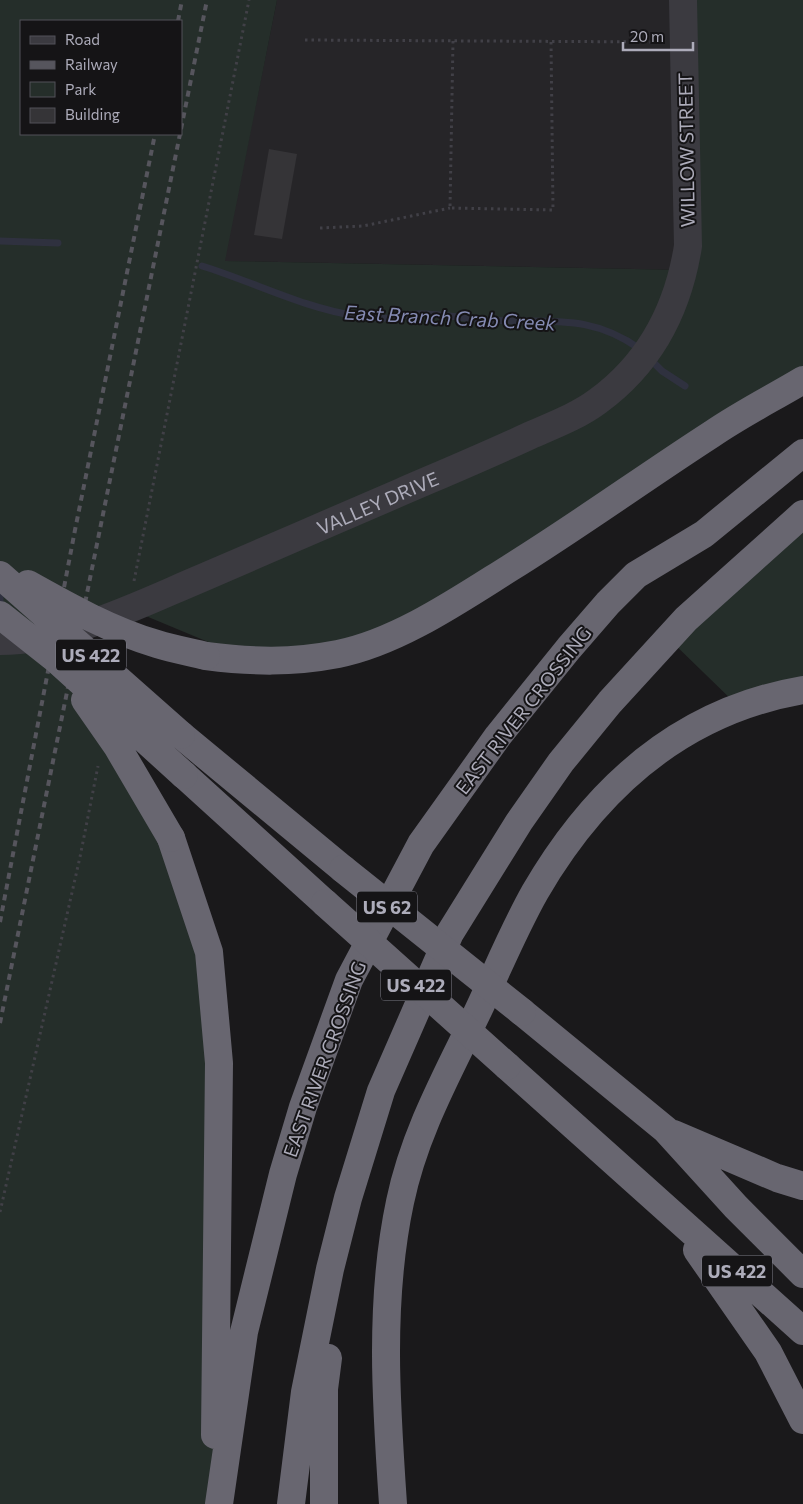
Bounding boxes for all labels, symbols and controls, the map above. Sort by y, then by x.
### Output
legend [20,20,182,135]
scale bar [623,20,693,52]
text: 20 m [630,27,664,45]
text: Road [65,30,100,48]
text: Railway [65,55,118,73]
street label: WILLOW STREET [673,72,699,228]
text: Park [65,80,96,98]
text: Building [65,105,120,123]
water label: East Branch Crab Creek [343,299,558,335]
street label: VALLEY DRIVE [313,466,442,539]
street label: EAST RIVER CROSSING [450,621,596,799]
road number: US 422 [56,640,126,670]
road number: US 62 [357,892,417,922]
street label: EAST RIVER CROSSING [278,958,370,1160]
road number: US 422 [381,970,451,1000]
road number: US 422 [702,1256,772,1286]

